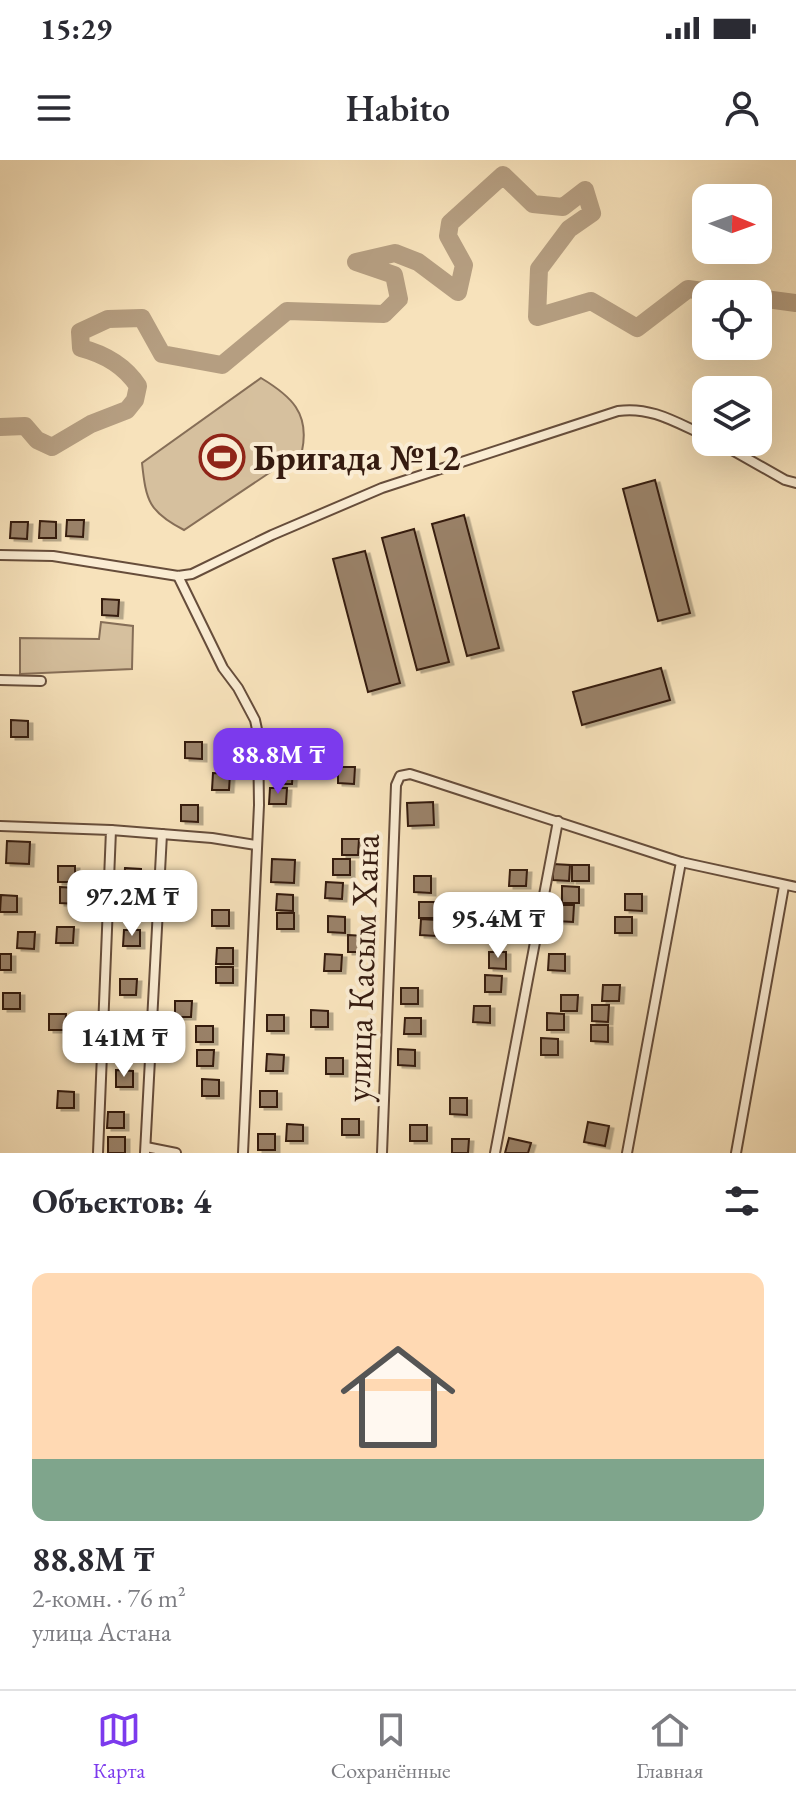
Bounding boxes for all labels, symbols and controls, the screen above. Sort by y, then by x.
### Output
text: 15:29 [40,9,112,48]
text: Habito [346,85,450,132]
icon: menu [32,86,76,130]
icon: person [720,86,764,130]
north arrow [692,184,772,264]
map controls [692,184,772,456]
button: locate [692,280,772,360]
button: layers [692,376,772,456]
sports icon: Бригада №12 [198,433,246,481]
place label: Бригада №12 [253,434,461,481]
pin: 88.8M ₸ [204,728,352,796]
text: 88.8M ₸ [231,737,325,771]
street label: улица Касым Хана [333,833,390,1103]
pin: 97.2M ₸ [58,870,206,938]
text: 97.2M ₸ [85,879,179,913]
pin: 95.4M ₸ [424,892,572,960]
text: 95.4M ₸ [451,901,545,935]
pin: 141M ₸ [59,1011,189,1079]
text: 141M ₸ [80,1020,168,1054]
text: Объектов: 4 [32,1179,211,1223]
icon: filters [720,1179,764,1223]
icon: home [326,1325,470,1469]
text: 88.8M ₸ [32,1537,154,1581]
text: 2-комн. · 76 m² [32,1581,186,1615]
text: улица Астана [32,1615,171,1649]
tab: Карта [93,1708,145,1785]
tab: Сохранённые [331,1708,451,1785]
tab: Главная [636,1708,703,1785]

